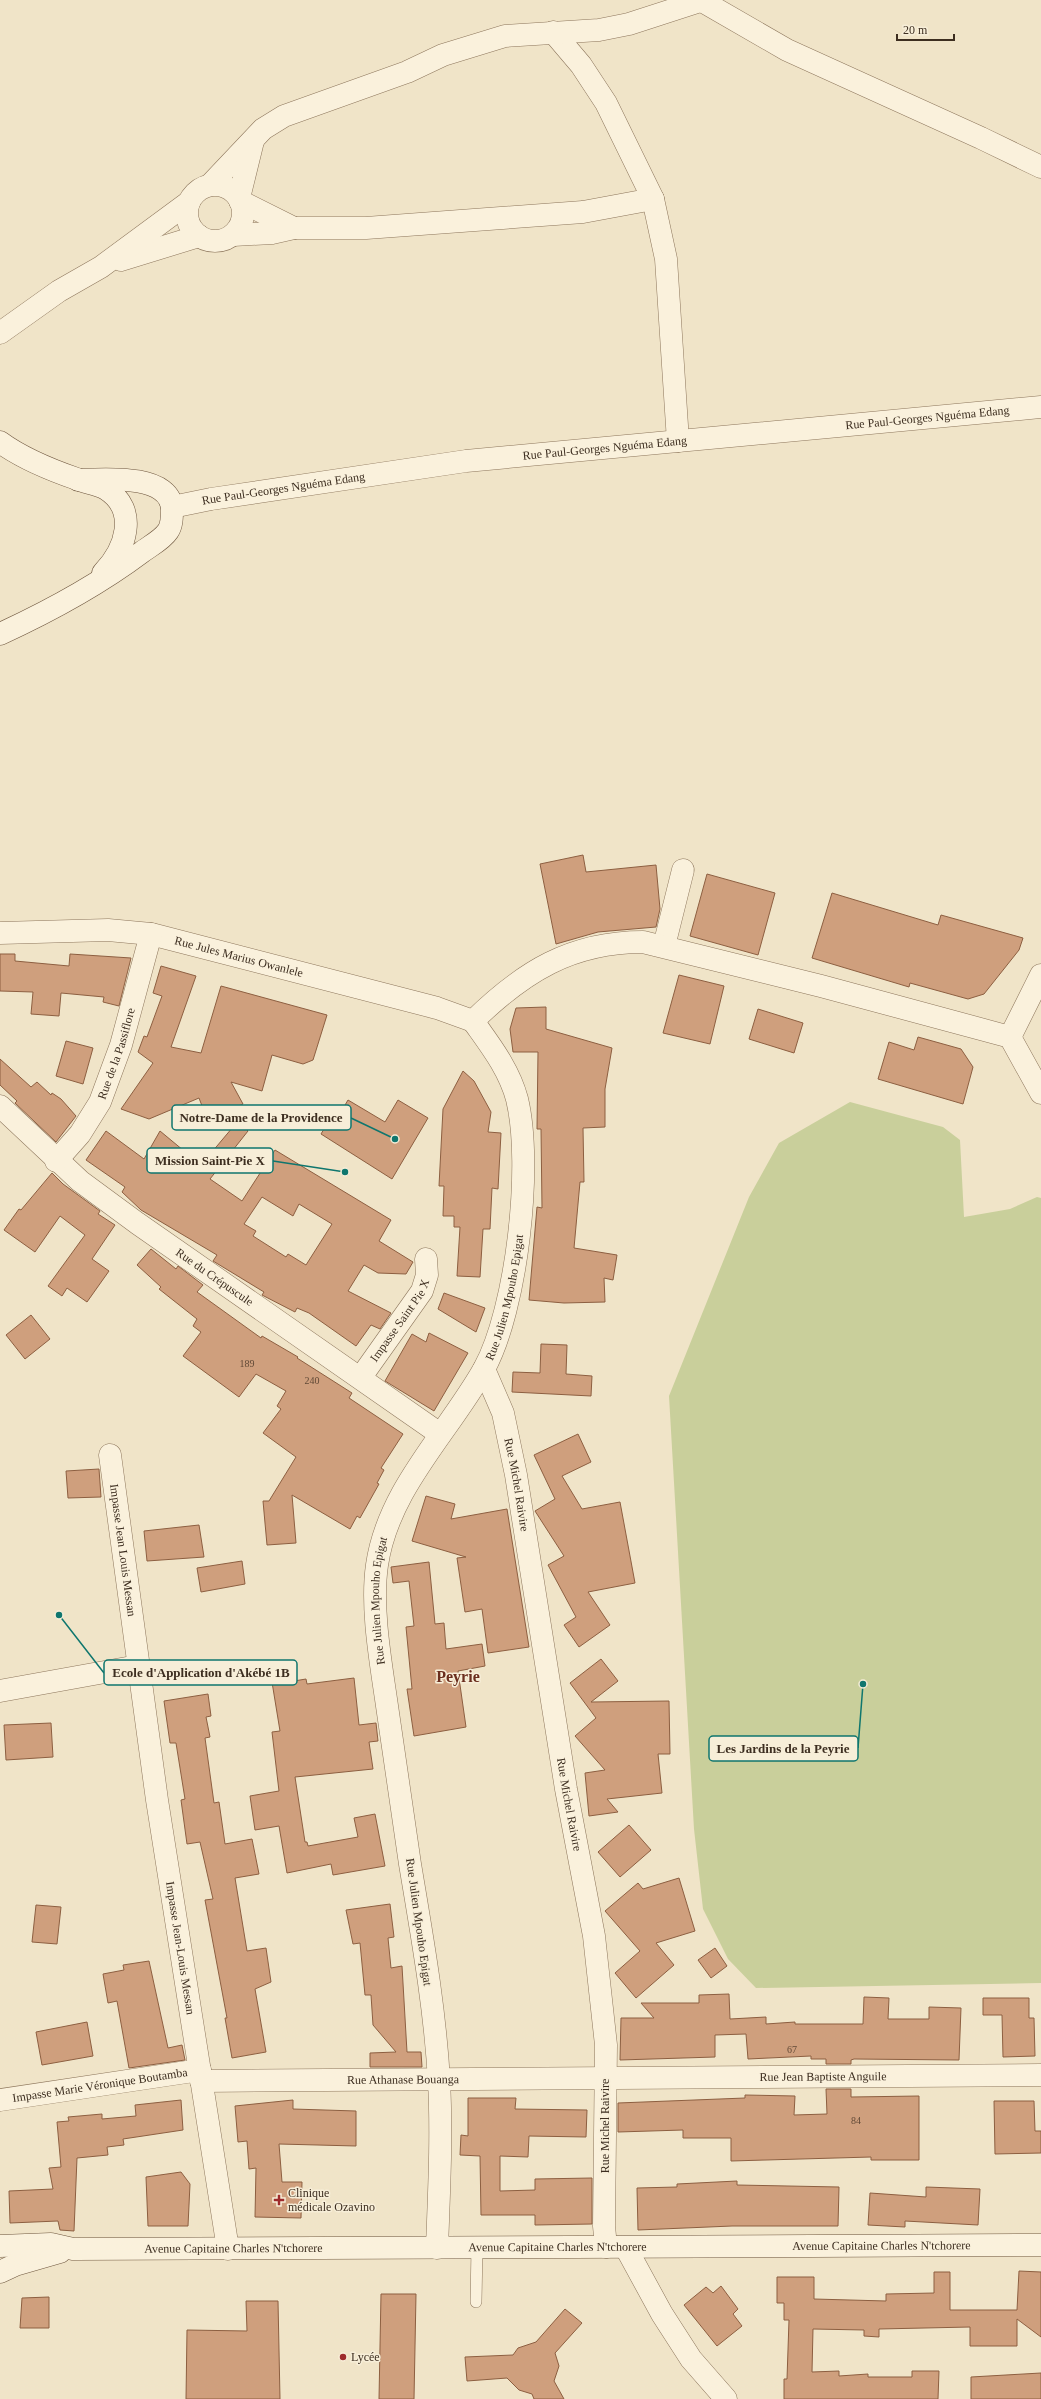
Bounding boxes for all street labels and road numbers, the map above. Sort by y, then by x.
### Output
street label: Rue Paul-Georges Nguéma Edang [845,403,1010,432]
street label: Rue Paul-Georges Nguéma Edang [522,433,687,463]
street label: Rue Paul-Georges Nguéma Edang [201,469,366,508]
street label: Rue Jules Marius Owanlele [173,933,305,980]
street label: Rue de la Passiflore [95,1006,138,1101]
street label: Rue Julien Mpouho Epigat [482,1233,526,1362]
street label: Rue du Crépuscule [173,1245,256,1309]
street label: Impasse Saint Pie X [367,1277,432,1364]
street label: Rue Michel Raivire [501,1437,532,1532]
street label: Impasse Jean Louis Messan [107,1483,139,1617]
street label: Rue Julien Mpouho Epigat [368,1534,390,1666]
street label: Rue Michel Raivire [554,1757,585,1852]
street label: Rue Julien Mpouho Epigat [403,1857,435,1987]
street label: Impasse Jean-Louis Messan [163,1880,198,2016]
street label: Impasse Marie Véronique Boutamba [11,2065,189,2105]
street label: Rue Jean Baptiste Anguile [759,2069,887,2084]
street label: Rue Athanase Bouanga [347,2072,460,2087]
street label: Rue Michel Raivire [598,2079,612,2173]
street label: Avenue Capitaine Charles N'tchorere [792,2238,971,2253]
street label: Avenue Capitaine Charles N'tchorere [468,2240,647,2254]
street label: Avenue Capitaine Charles N'tchorere [144,2241,323,2256]

